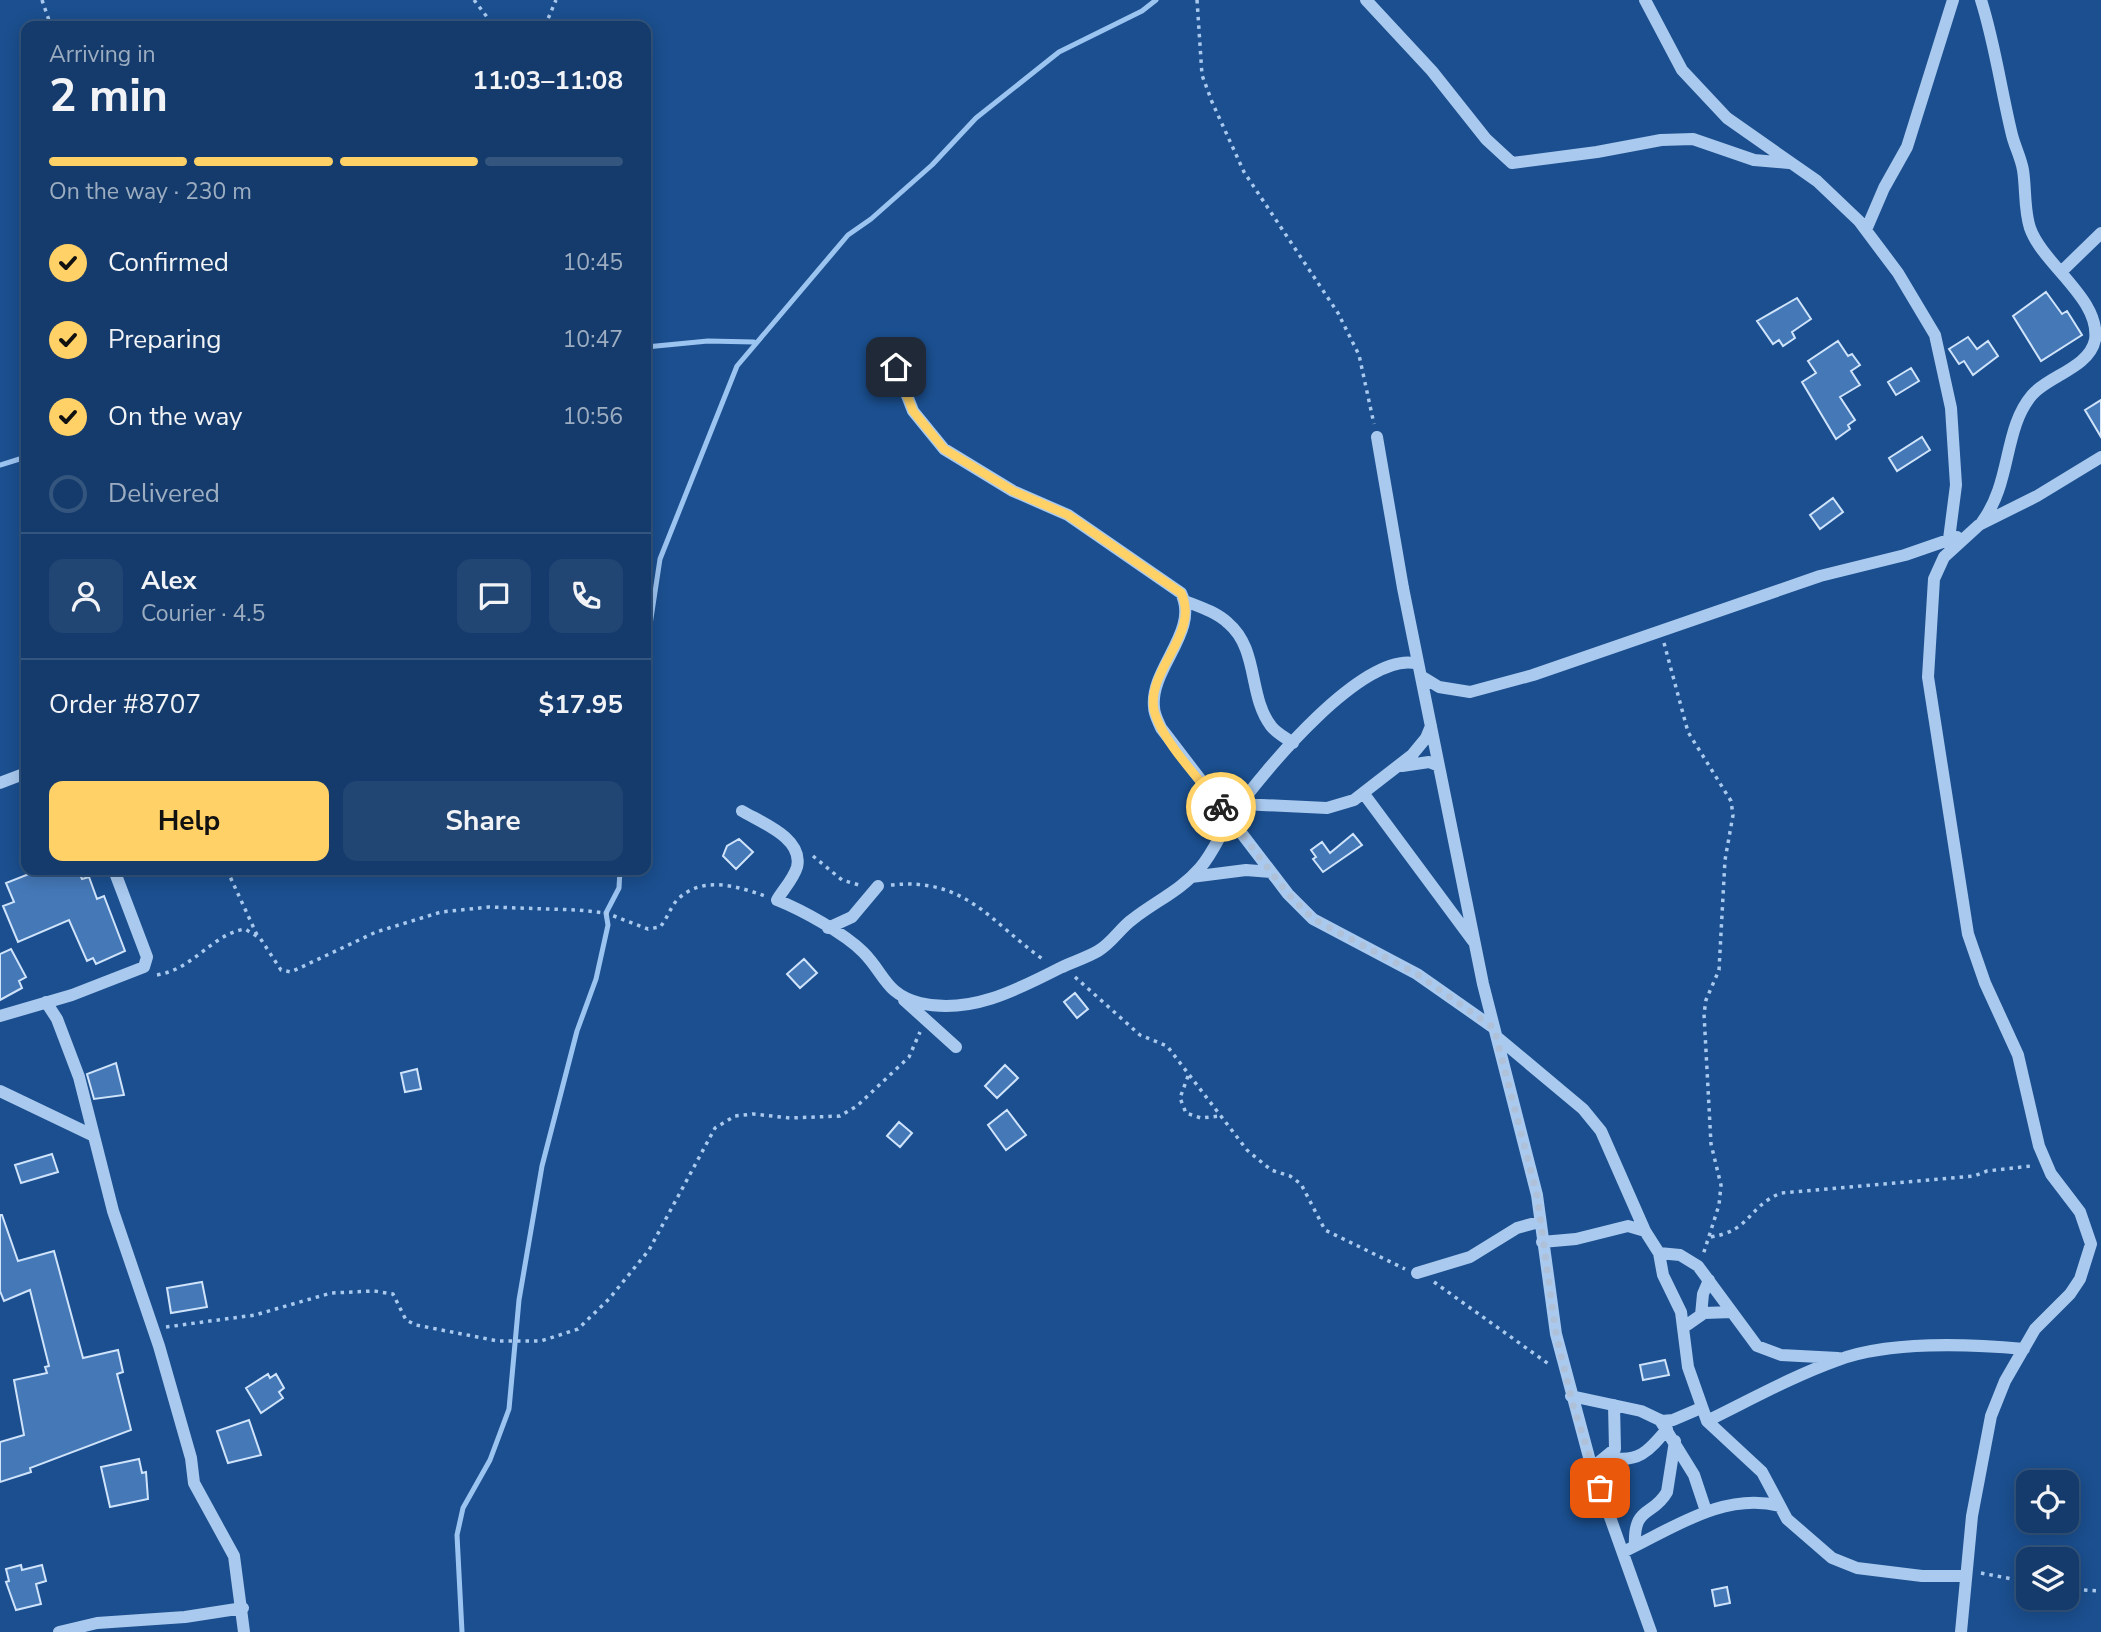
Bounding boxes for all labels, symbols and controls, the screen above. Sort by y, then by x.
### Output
text: Arriving in [49,39,156,70]
text: 11:03–11:08 [472,63,623,98]
text: 2 min [49,64,168,127]
text: On the way · 230 m [49,176,252,207]
icon: check [49,244,87,282]
text: Confirmed [108,245,229,280]
text: 10:45 [563,247,623,278]
icon: check [49,321,87,359]
text: Preparing [108,322,221,357]
text: 10:47 [563,324,623,355]
pin [866,337,926,397]
icon: home [877,348,915,386]
icon: check [49,398,87,436]
text: On the way [108,399,242,434]
text: 10:56 [563,401,623,432]
text: Delivered [108,476,220,511]
button: person [49,559,123,633]
button: chat [457,559,531,633]
button: phone [549,559,623,633]
text: Alex [141,563,197,598]
text: Courier · 4.5 [141,598,265,629]
text: Order #8707 [49,687,201,722]
text: $17.95 [539,687,623,722]
courier [1186,772,1256,842]
button: Help [49,781,329,861]
button: Share [343,781,623,861]
icon: bike [1202,788,1240,826]
pin [1570,1458,1630,1518]
icon: bag [1581,1469,1619,1507]
map controls [2016,1470,2079,1610]
button: locate [2016,1470,2079,1533]
button: layers [2016,1547,2079,1610]

